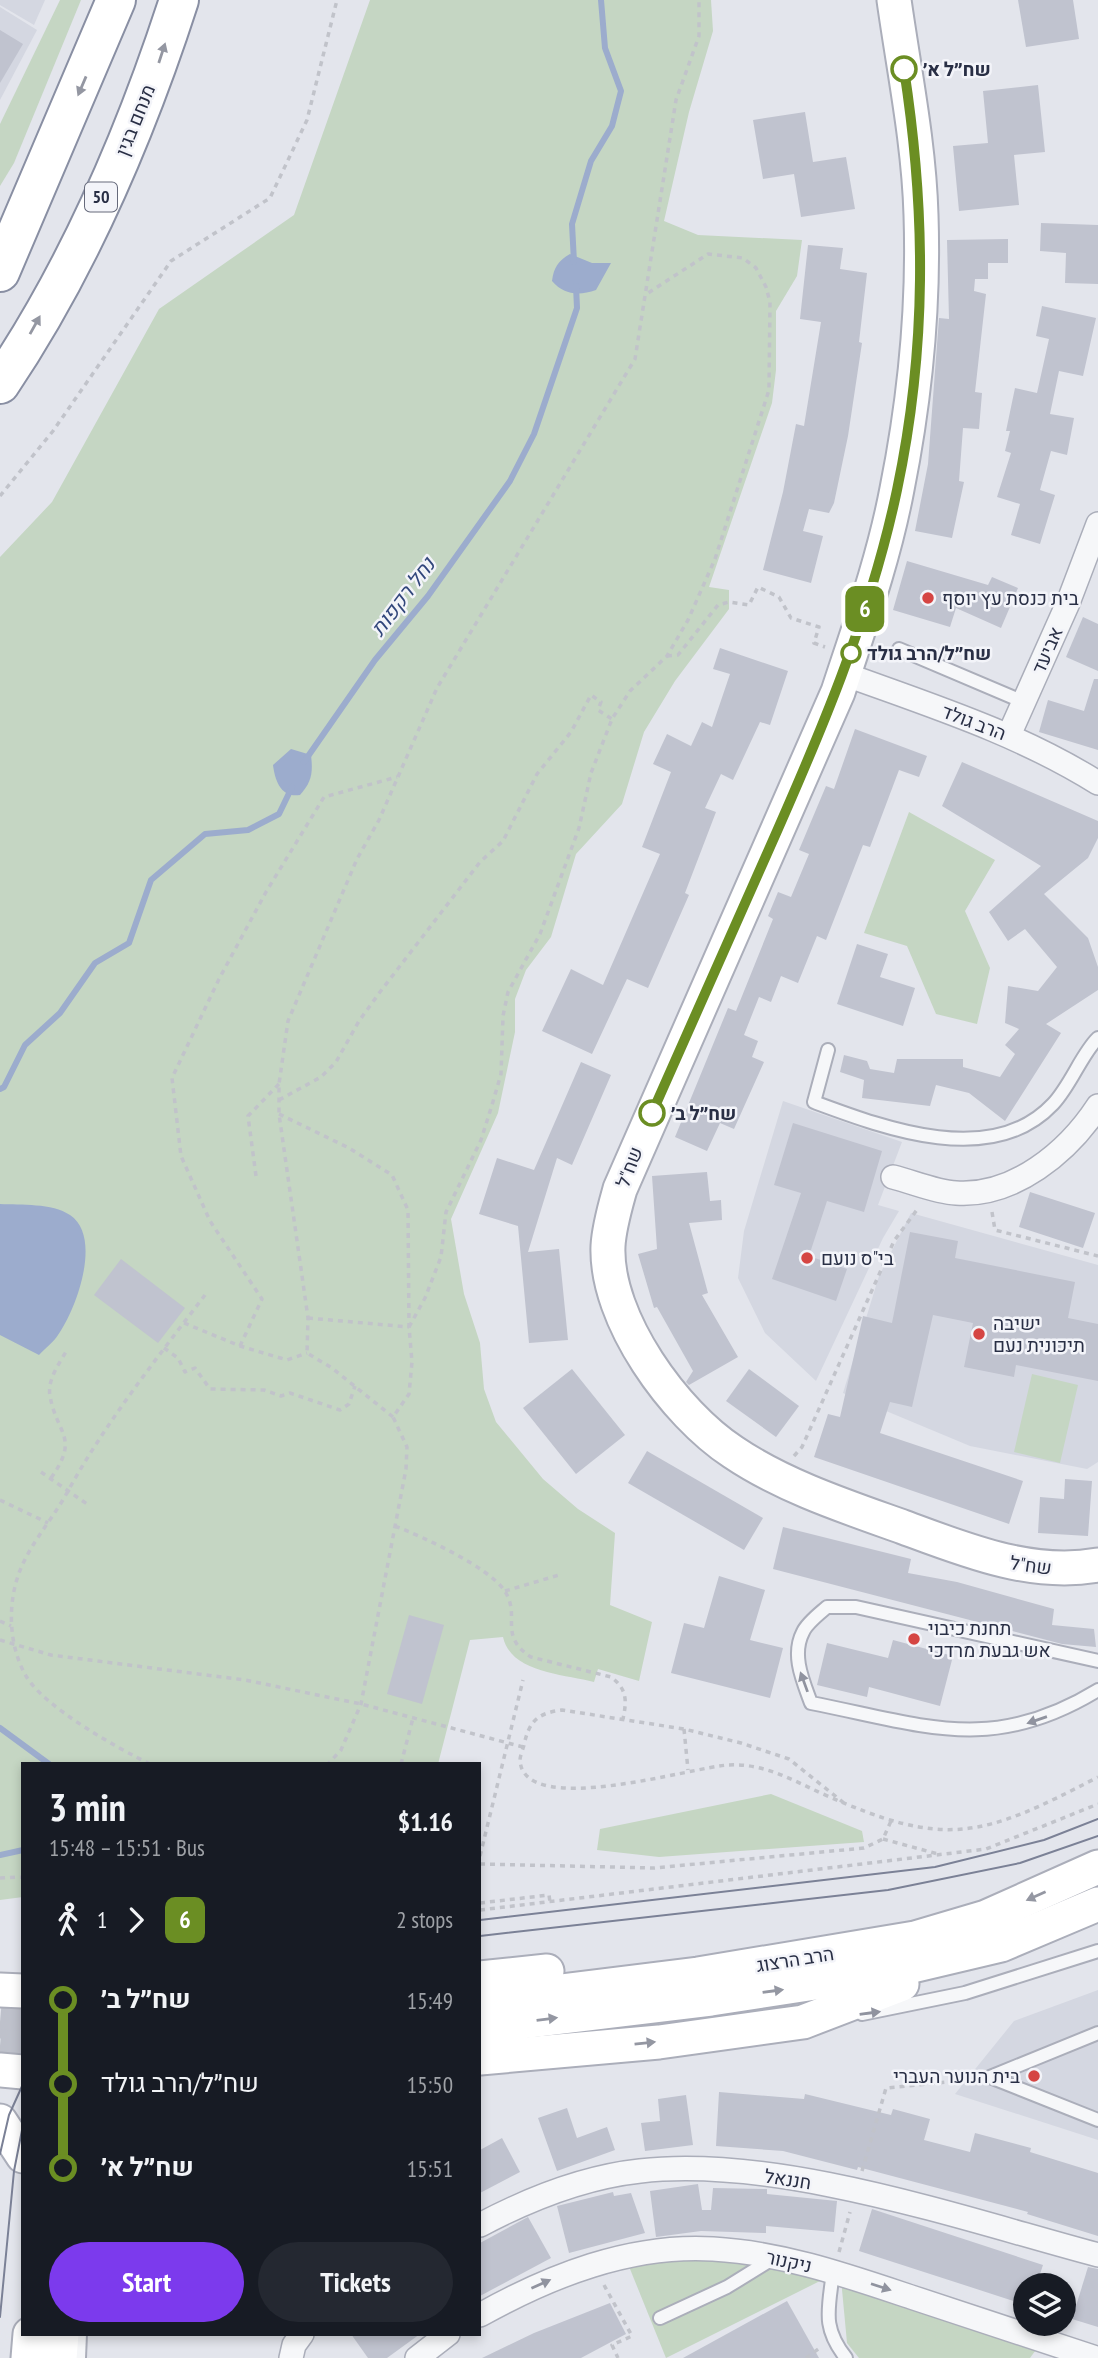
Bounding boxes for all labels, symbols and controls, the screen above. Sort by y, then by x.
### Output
one-way arrow [157,42,168,63]
marker: שח״ל א׳ [891,56,917,82]
place label: שח״ל א׳ [923,57,991,81]
one-way arrow [76,76,88,96]
street label: מנחם בגין [110,81,160,159]
road number: 50 [85,182,117,212]
one-way arrow [29,315,41,335]
water label: נחל רקפות [364,551,442,641]
line badge: 6 [842,586,888,632]
place label: בית כנסת עץ יוסף [942,586,1079,610]
marker: בית כנסת עץ יוסף [920,590,936,606]
text: 6 [859,593,871,624]
street label: אביעד [1026,623,1068,677]
place label: שח״ל/הרב גולד [867,641,991,665]
marker: שח״ל/הרב גולד [841,643,861,663]
street label: הרב גולד [938,699,1010,745]
marker: שח״ל ב׳ [639,1100,665,1126]
place label: שח״ל ב׳ [671,1101,736,1125]
street label: שח"ל [610,1143,648,1191]
place label: בי"ס נועם [821,1246,894,1270]
marker: בי"ס נועם [799,1250,815,1266]
place label: ישיבה תיכונית נעם [993,1311,1085,1357]
marker: ישיבה תיכונית נעם [971,1326,987,1342]
street label: שח"ל [1009,1550,1053,1580]
place label: תחנת כיבוי אש גבעת מרדכי [928,1616,1051,1662]
marker: תחנת כיבוי אש גבעת מרדכי [906,1631,922,1647]
one-way arrow [798,1672,809,1693]
one-way arrow [1026,1715,1047,1726]
text: 3 min [49,1782,126,1831]
text: $1.16 [398,1805,453,1838]
text: 15:48 – 15:51 · Bus [49,1833,205,1862]
one-way arrow [1025,1890,1046,1901]
icon: walk [49,1901,87,1939]
icon: forward [117,1901,155,1939]
text: 6 [179,1904,191,1935]
text: 1 [97,1905,107,1934]
text: 2 stops [396,1905,453,1934]
street label: הרב הרצוג [754,1941,836,1977]
text: שח״ל ב׳ [101,1982,191,2015]
one-way arrow [762,1985,784,1996]
text: 15:49 [407,1986,453,2015]
one-way arrow [859,2007,881,2018]
one-way arrow [536,2014,558,2025]
one-way arrow [634,2038,656,2049]
place label: בית הנוער העברי [893,2064,1020,2088]
text: שח״ל/הרב גולד [101,2066,259,2099]
marker: בית הנוער העברי [1026,2068,1042,2084]
text: 15:50 [407,2070,453,2099]
text: שח״ל א׳ [101,2150,194,2183]
text: 15:51 [407,2154,453,2183]
street label: חננאל [763,2163,813,2195]
button: Start [49,2242,244,2322]
button: Tickets [258,2242,453,2322]
street label: ניקנור [764,2244,814,2278]
map controls [1013,2273,1076,2336]
button: layers [1013,2273,1076,2336]
one-way arrow [530,2278,551,2289]
one-way arrow [870,2282,891,2292]

